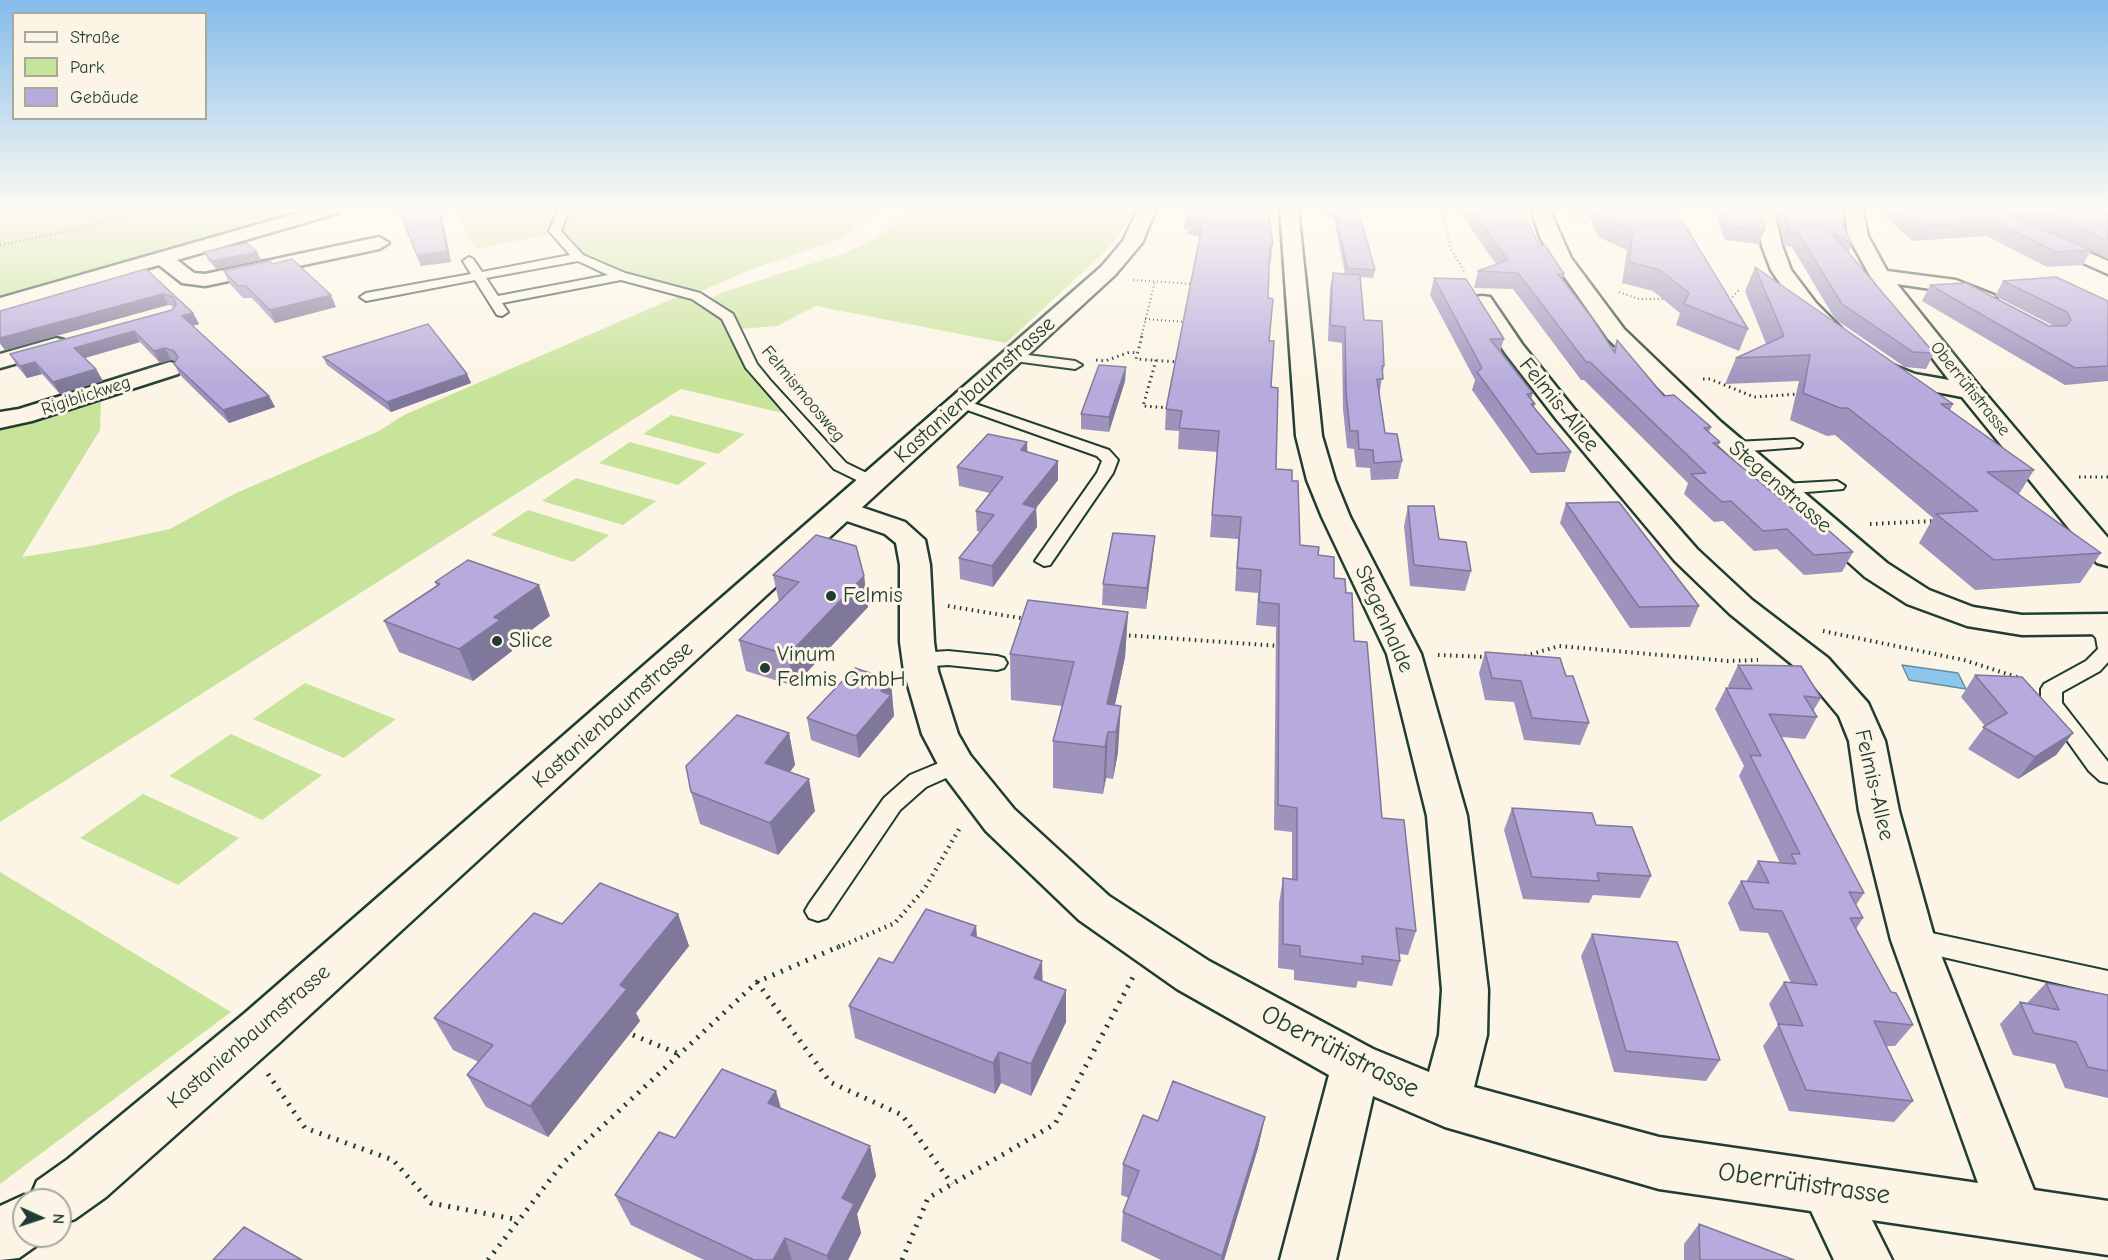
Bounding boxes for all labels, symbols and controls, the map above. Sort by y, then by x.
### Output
legend [12,12,207,120]
text: Straße [70,27,120,48]
text: Park [70,57,104,78]
text: Gebäude [70,87,139,108]
street label: Kastanienbaumstrasse [889,311,1061,469]
street label: Oberrütistrasse [1925,337,2015,441]
street label: Felmismoosweg [756,341,850,447]
street label: Felmis-Allee [1513,353,1605,457]
street label: Rigiblickweg [39,371,133,421]
street label: Stegenstrasse [1723,435,1837,539]
street label: Stegenhalde [1349,561,1419,677]
place label: Felmis [843,583,903,609]
marker: Felmis [824,589,838,603]
place label: Slice [509,628,553,654]
marker: Slice [490,634,504,648]
street label: Kastanienbaumstrasse [527,636,699,794]
place label: Vinum Felmis GmbH [777,642,906,694]
marker: Vinum Felmis GmbH [758,661,772,675]
street label: Felmis-Allee [1848,727,1900,843]
street label: Kastanienbaumstrasse [162,959,336,1115]
street label: Oberrütistrasse [1255,998,1425,1106]
street label: Oberrütistrasse [1716,1156,1892,1212]
north arrow [12,1188,72,1248]
text: N [49,1213,67,1225]

